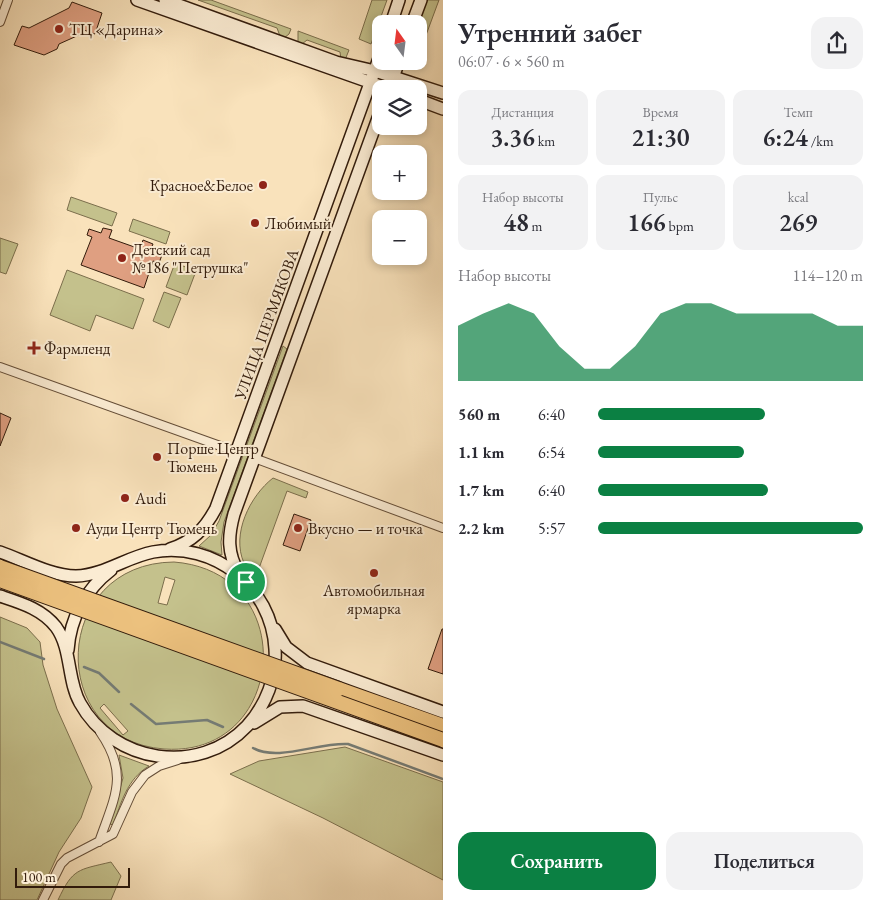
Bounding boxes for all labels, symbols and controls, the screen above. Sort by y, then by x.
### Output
text: Утренний забег [458,14,642,50]
north arrow [372,15,428,70]
map controls [372,15,427,265]
button: share [811,17,863,69]
place label: ТЦ «Дарина» [69,19,164,40]
marker: ТЦ «Дарина» [53,23,65,35]
text: 06:07 · 6 × 560 m [458,51,565,72]
button: layers [372,80,427,135]
text: Дистанция [492,103,554,121]
text: Время [643,103,678,121]
text: Темп [784,103,813,121]
text: 3.36 [490,121,535,153]
text: 21:30 [631,121,690,153]
text: 6:24 [763,121,808,153]
text: km [535,132,555,150]
text: /km [808,132,834,150]
button: + [372,145,427,200]
place label: Красное&Белое [150,175,253,196]
marker: Красное&Белое [257,179,269,191]
text: Набор высоты [482,188,564,206]
text: Пульс [643,188,678,206]
text: kcal [788,188,809,206]
text: 48 [503,206,529,238]
text: 166 [627,206,666,238]
text: 269 [779,206,817,238]
button: − [372,210,427,265]
place label: Любимый [265,213,332,234]
marker: Любимый [249,217,261,229]
text: m [529,217,543,235]
text: bpm [666,217,694,235]
place label: Детский сад №186 "Петрушка" [132,239,249,278]
street label: УЛИЦА ПЕРМЯКОВА [229,245,304,403]
marker: Детский сад №186 "Петрушка" [116,252,128,264]
text: Набор высоты [458,265,551,286]
text: 114–120 m [792,265,863,286]
place label: Фармленд [44,338,111,359]
marker: Фармленд [28,342,40,354]
text: 560 m [458,404,500,425]
text: 6:40 [538,404,565,425]
place label: Порше Центр Тюмень [167,438,259,477]
text: 1.1 km [458,442,504,463]
text: 6:54 [538,442,565,463]
marker: Порше Центр Тюмень [151,451,163,463]
text: 1.7 km [458,480,504,501]
text: 6:40 [538,480,565,501]
place label: Audi [134,488,167,509]
marker: Audi [119,492,131,504]
place label: Ауди Центр Тюмень [85,518,217,539]
place label: Вкусно — и точка [308,518,423,539]
text: 2.2 km [458,518,504,539]
text: 5:57 [538,518,565,539]
marker: Ауди Центр Тюмень [70,522,82,534]
marker: Вкусно — и точка [292,522,304,534]
pin [225,561,267,603]
marker: Автомобильная ярмарка [368,567,380,579]
icon: arrive [232,568,260,596]
place label: Автомобильная ярмарка [322,580,425,619]
button: Сохранить [458,832,656,890]
button: Поделиться [666,832,863,890]
scale bar [15,865,130,888]
text: 100 m [22,868,56,886]

